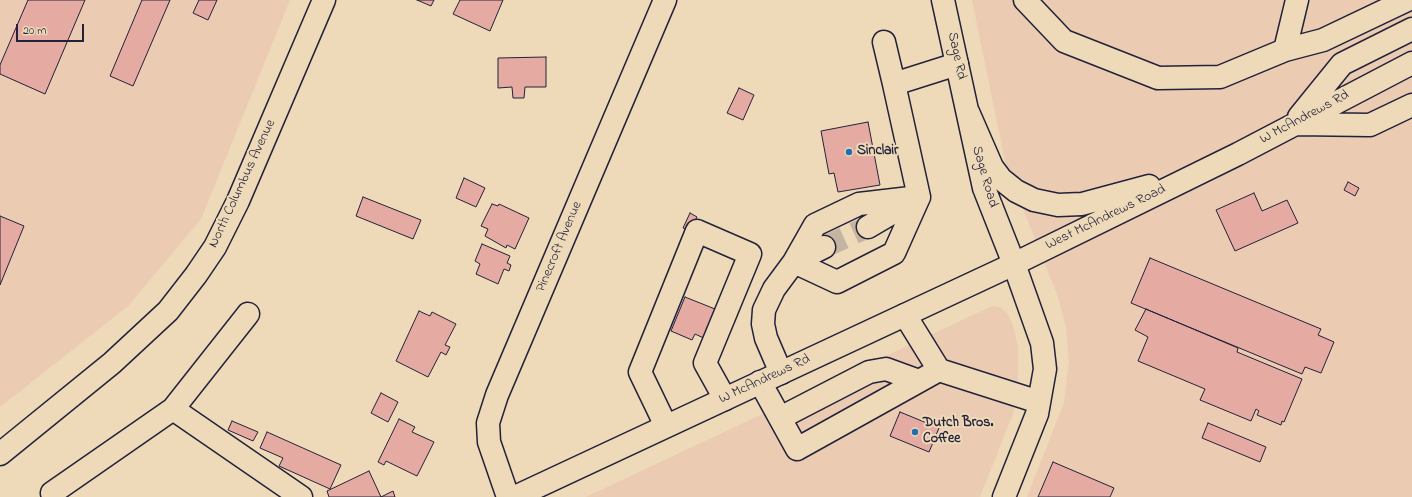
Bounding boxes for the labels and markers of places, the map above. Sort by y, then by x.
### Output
place label: Sinclair [857,144,898,160]
marker: Sinclair [844,147,854,157]
place label: Dutch Bros. Coffee [923,416,993,448]
marker: Dutch Bros. Coffee [910,427,920,437]

